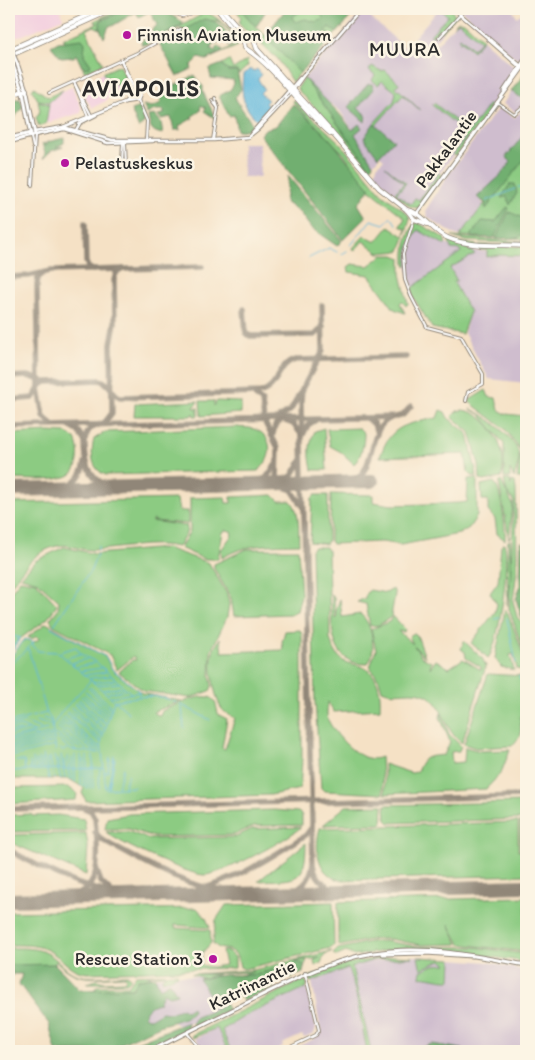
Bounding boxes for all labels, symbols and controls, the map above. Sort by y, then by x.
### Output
place label: Finnish Aviation Museum [137,24,331,46]
marker: Finnish Aviation Museum [121,29,133,41]
district label: MUURA [369,37,441,61]
district label: AVIAPOLIS [81,75,200,102]
street label: Pakkalantie [410,106,482,192]
place label: Pelastuskeskus [75,152,193,174]
marker: Pelastuskeskus [59,157,71,169]
place label: Rescue Station 3 [75,948,203,970]
marker: Rescue Station 3 [207,953,219,965]
street label: Katriinantie [205,955,299,1015]

